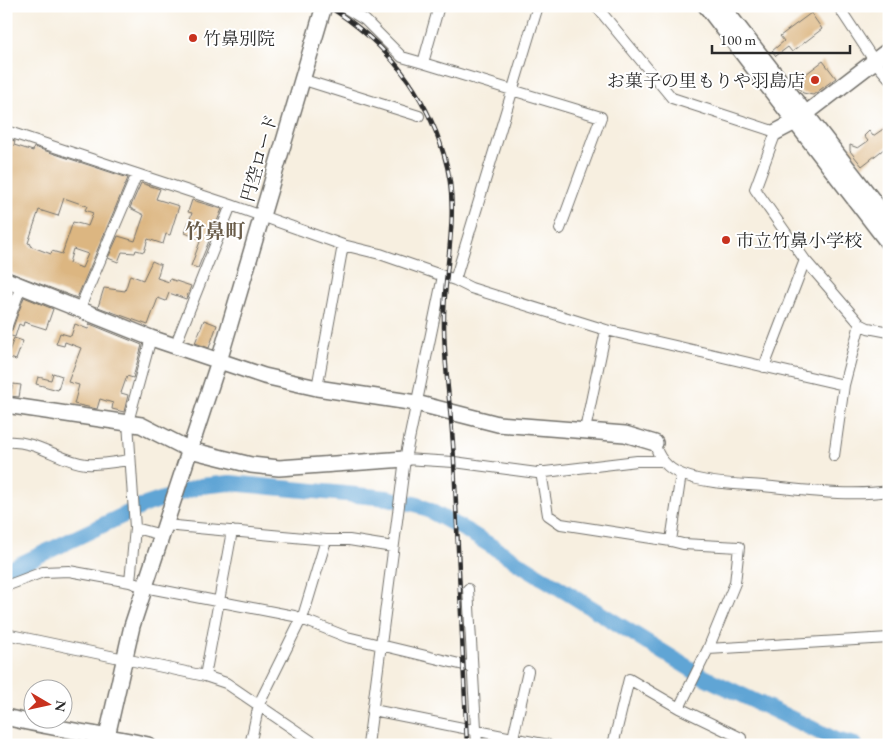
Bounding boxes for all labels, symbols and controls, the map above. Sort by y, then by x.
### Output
scale bar [712,22,850,54]
place label: 竹鼻別院 [203,27,275,50]
text: 100 m [720,30,757,49]
marker: 竹鼻別院 [187,32,199,44]
place label: お菓子の里もりや羽島店 [607,69,805,92]
marker: お菓子の里もりや羽島店 [809,74,821,86]
street label: 円空ロード [236,112,282,204]
district label: 竹鼻町 [185,218,246,244]
place label: 市立竹鼻小学校 [736,229,862,252]
marker: 市立竹鼻小学校 [720,234,732,246]
north arrow [22,678,72,728]
text: N [51,699,71,714]

